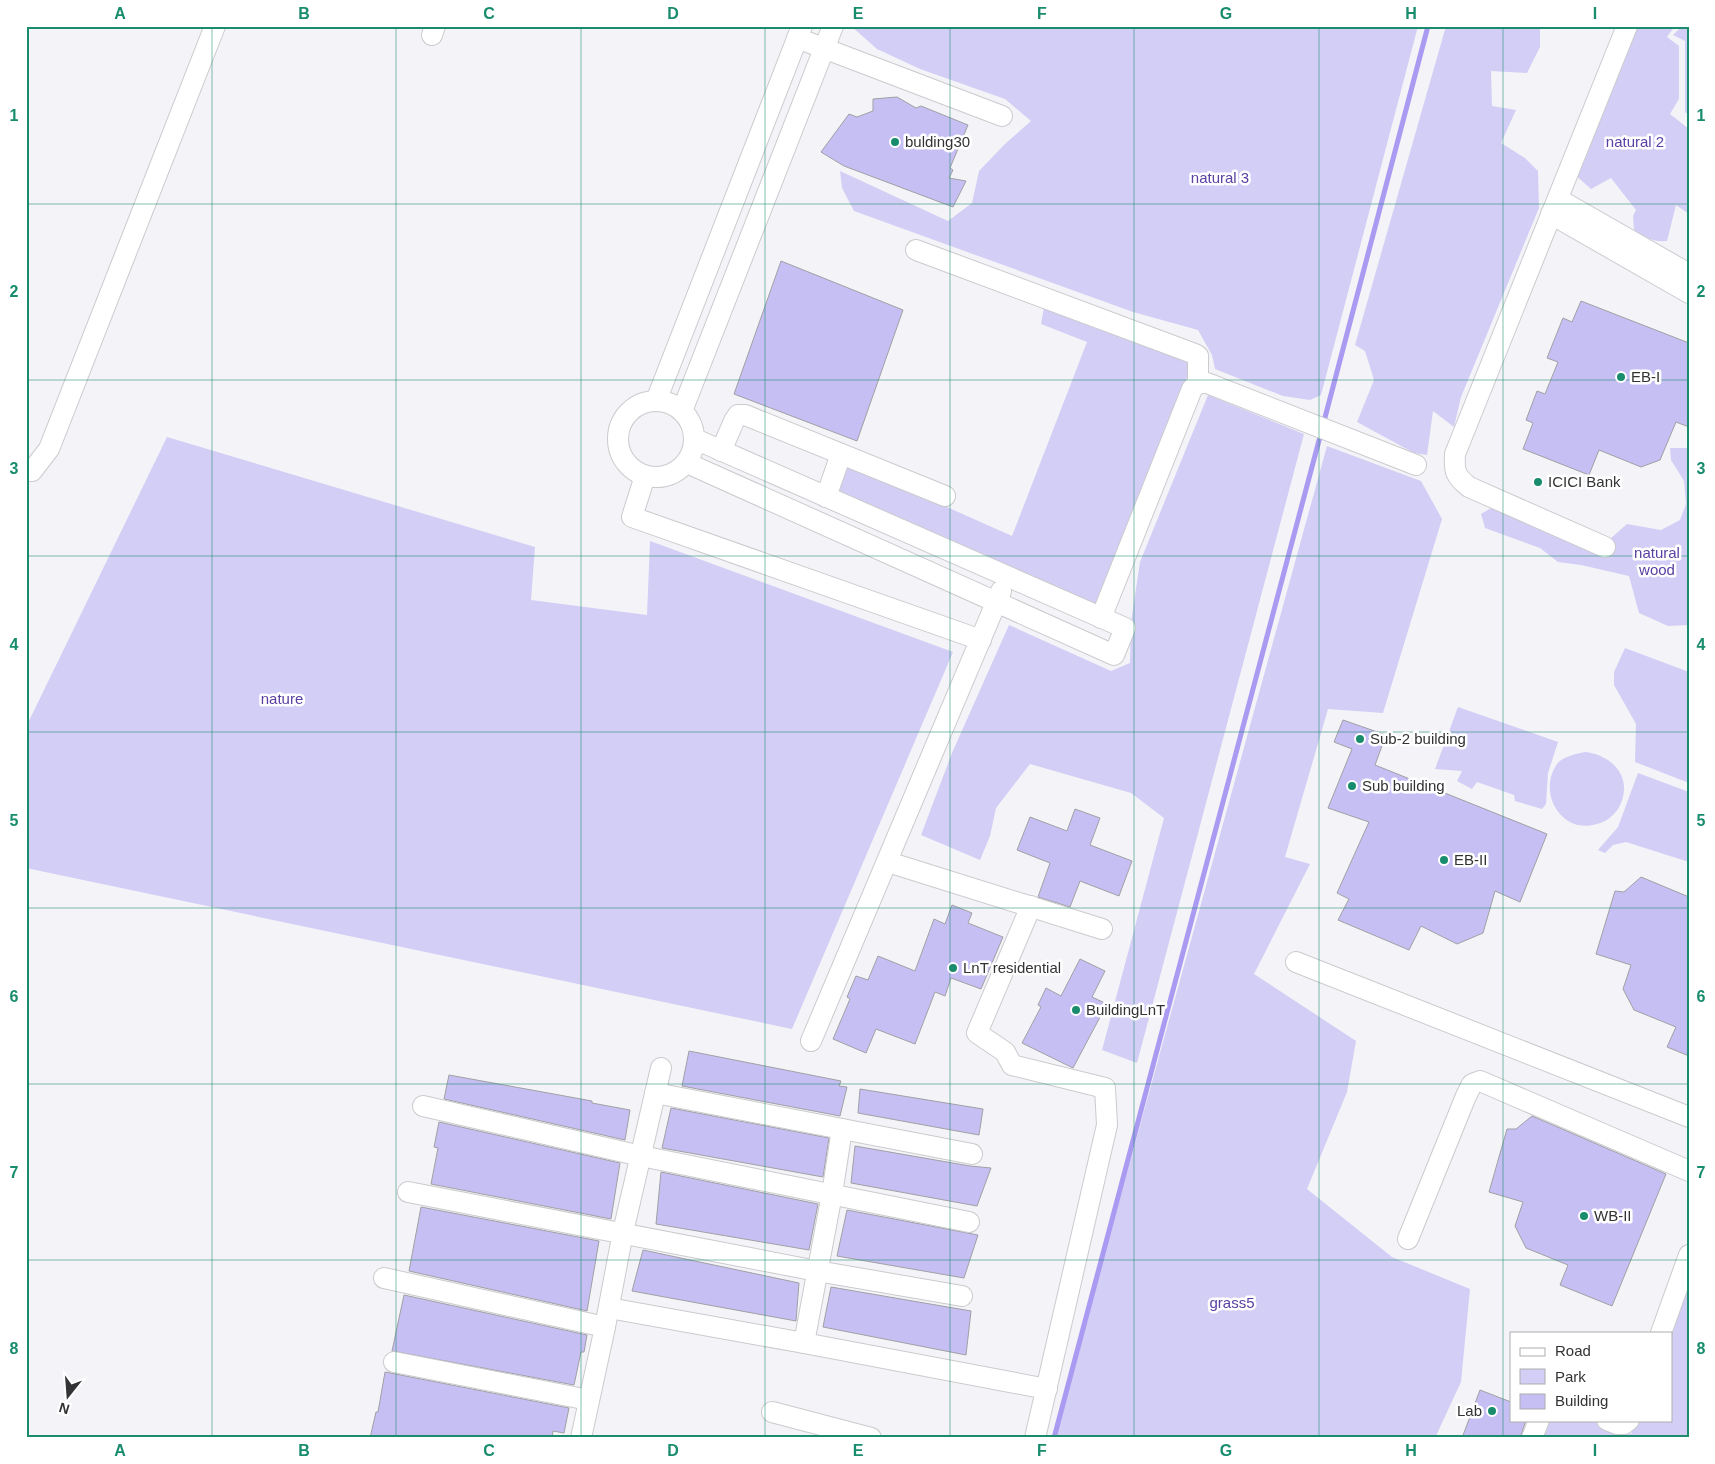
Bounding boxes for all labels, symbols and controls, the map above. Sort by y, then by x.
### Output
text: A [114,5,126,22]
text: B [298,5,310,22]
text: C [483,5,495,22]
text: D [667,5,679,22]
text: E [853,5,864,22]
text: F [1037,5,1047,22]
text: G [1220,5,1232,22]
text: H [1405,5,1417,22]
text: I [1593,5,1597,22]
text: 1 [10,107,19,124]
text: 1 [1697,107,1706,124]
place label: bulding30 [905,133,970,150]
park label: natural 2 [1606,133,1664,150]
marker: bulding30 [889,136,901,148]
park label: natural 3 [1191,169,1249,186]
text: 2 [10,283,19,300]
text: 2 [1697,283,1706,300]
place label: EB-I [1631,368,1660,385]
marker: EB-I [1615,371,1627,383]
text: 3 [10,460,19,477]
text: 3 [1697,460,1706,477]
place label: ICICI Bank [1548,473,1621,490]
marker: ICICI Bank [1532,476,1544,488]
park label: natural wood [1634,544,1680,578]
text: 4 [10,636,19,653]
text: 4 [1697,636,1706,653]
park label: nature [261,690,303,707]
place label: Sub-2 building [1370,730,1466,747]
marker: Sub-2 building [1354,733,1366,745]
place label: Sub building [1362,777,1445,794]
marker: Sub building [1346,780,1358,792]
text: 5 [10,812,19,829]
text: 5 [1697,812,1706,829]
place label: EB-II [1454,851,1487,868]
marker: EB-II [1438,854,1450,866]
place label: LnT residential [963,959,1061,976]
marker: LnT residential [947,962,959,974]
text: 6 [10,988,19,1005]
text: 6 [1697,988,1706,1005]
place label: BuildingLnT [1086,1001,1165,1018]
marker: BuildingLnT [1070,1004,1082,1016]
text: 7 [10,1164,19,1181]
text: 7 [1697,1164,1706,1181]
place label: WB-II [1594,1207,1632,1224]
marker: WB-II [1578,1210,1590,1222]
park label: grass5 [1209,1294,1255,1311]
legend [1510,1332,1672,1422]
text: 8 [10,1340,19,1357]
text: 8 [1697,1340,1706,1357]
text: Road [1555,1342,1591,1359]
text: Park [1555,1368,1586,1385]
north arrow [42,1372,92,1422]
text: Building [1555,1392,1608,1409]
text: N [57,1399,71,1418]
place label: Lab [1457,1402,1482,1419]
marker: Lab [1486,1405,1498,1417]
text: A [114,1442,126,1459]
text: B [298,1442,310,1459]
text: C [483,1442,495,1459]
text: D [667,1442,679,1459]
text: E [853,1442,864,1459]
text: F [1037,1442,1047,1459]
text: G [1220,1442,1232,1459]
text: H [1405,1442,1417,1459]
text: I [1593,1442,1597,1459]

